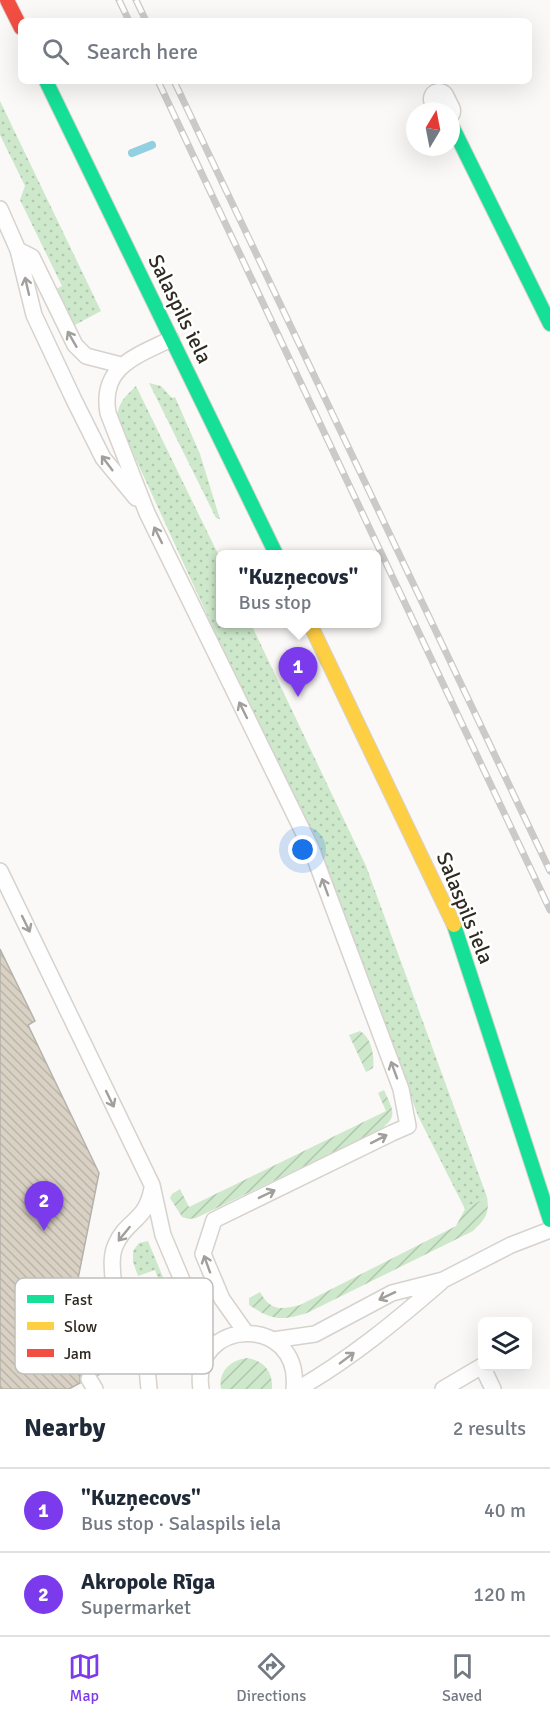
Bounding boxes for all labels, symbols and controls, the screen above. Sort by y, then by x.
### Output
search box [18,18,532,84]
icon: search [39,35,72,68]
text: Search here [87,38,198,65]
north arrow [406,102,460,156]
street label: Salaspils iela [142,250,218,368]
one-way arrow [20,277,32,296]
one-way arrow [66,331,78,348]
one-way arrow [101,455,113,471]
one-way arrow [151,527,163,545]
popup [216,550,381,628]
text: "Kuzņecovs" [239,563,358,590]
text: Bus stop [239,590,311,615]
pin: 1 [278,648,318,697]
one-way arrow [237,702,249,720]
your location [288,835,317,864]
street label: Salaspils iela [431,848,499,968]
one-way arrow [319,878,330,897]
one-way arrow [20,914,32,932]
one-way arrow [387,1061,398,1080]
one-way arrow [105,1090,117,1108]
one-way arrow [370,1133,388,1144]
pin: 2 [24,1182,63,1231]
one-way arrow [257,1188,275,1200]
one-way arrow [117,1226,130,1242]
one-way arrow [201,1255,212,1274]
legend [15,1278,213,1374]
text: Fast [64,1290,93,1310]
one-way arrow [379,1291,397,1303]
text: Slow [64,1317,98,1337]
map controls [478,1317,532,1371]
button: layers [478,1317,532,1371]
text: Jam [64,1344,92,1364]
one-way arrow [339,1352,355,1364]
text: Nearby [24,1412,105,1444]
text: 2 results [453,1416,526,1441]
text: "Kuzņecovs" [81,1484,201,1511]
text: 1 [38,1498,49,1523]
text: 40 m [484,1498,526,1523]
text: Bus stop · Salaspils iela [81,1511,281,1536]
text: Akropole Rīga [81,1568,215,1595]
text: 2 [38,1582,49,1607]
text: 120 m [473,1582,526,1607]
text: Supermarket [81,1595,191,1620]
tab: Map [68,1650,101,1706]
tab: Directions [236,1650,306,1706]
tab: Saved [442,1650,482,1706]

